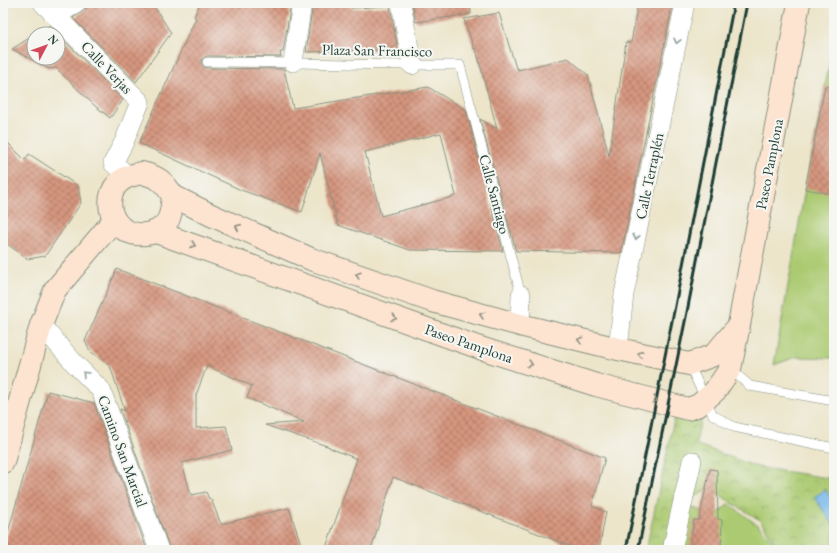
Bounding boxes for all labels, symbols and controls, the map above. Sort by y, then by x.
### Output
north arrow [26,26,66,66]
text: N [45,31,62,47]
street label: Calle Verjas [77,37,137,98]
one-way arrow [673,38,681,44]
street label: Plaza San Francisco [322,40,432,60]
street label: Paseo Pamplona [751,117,787,211]
street label: Calle Terraplén [631,131,667,221]
street label: Calle Santiago [475,152,515,236]
one-way arrow [235,223,242,231]
one-way arrow [633,234,641,240]
one-way arrow [189,240,196,249]
one-way arrow [355,271,362,280]
one-way arrow [479,311,486,320]
one-way arrow [391,313,398,321]
street label: Paseo Pamplona [422,319,516,367]
one-way arrow [577,336,584,345]
one-way arrow [636,350,643,358]
one-way arrow [527,359,534,368]
one-way arrow [82,371,90,379]
street label: Camino San Marcial [94,392,152,510]
one-way arrow [651,395,658,404]

